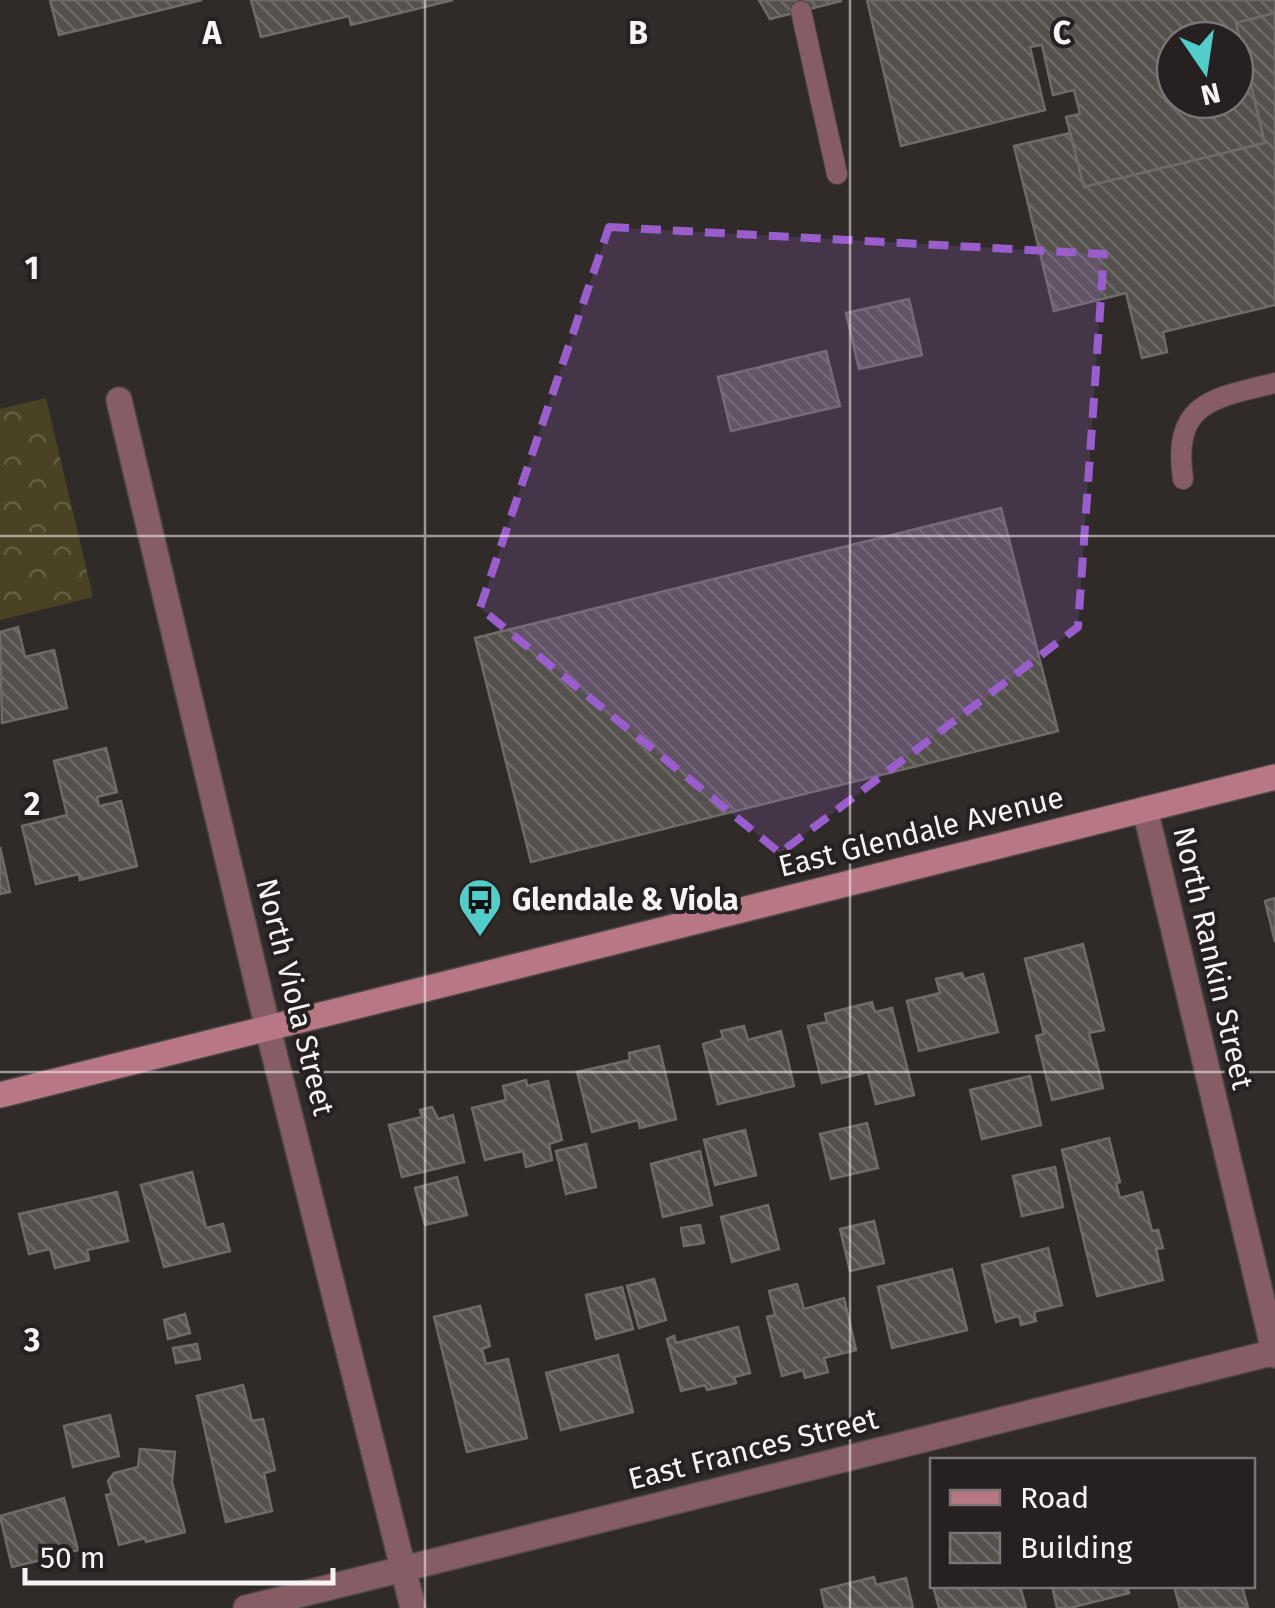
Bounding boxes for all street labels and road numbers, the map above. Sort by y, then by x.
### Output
street label: East Glendale Avenue [775,779,1067,885]
street label: North Rankin Street [1165,823,1261,1093]
street label: North Viola Street [248,875,342,1119]
street label: East Frances Street [624,1401,882,1497]

